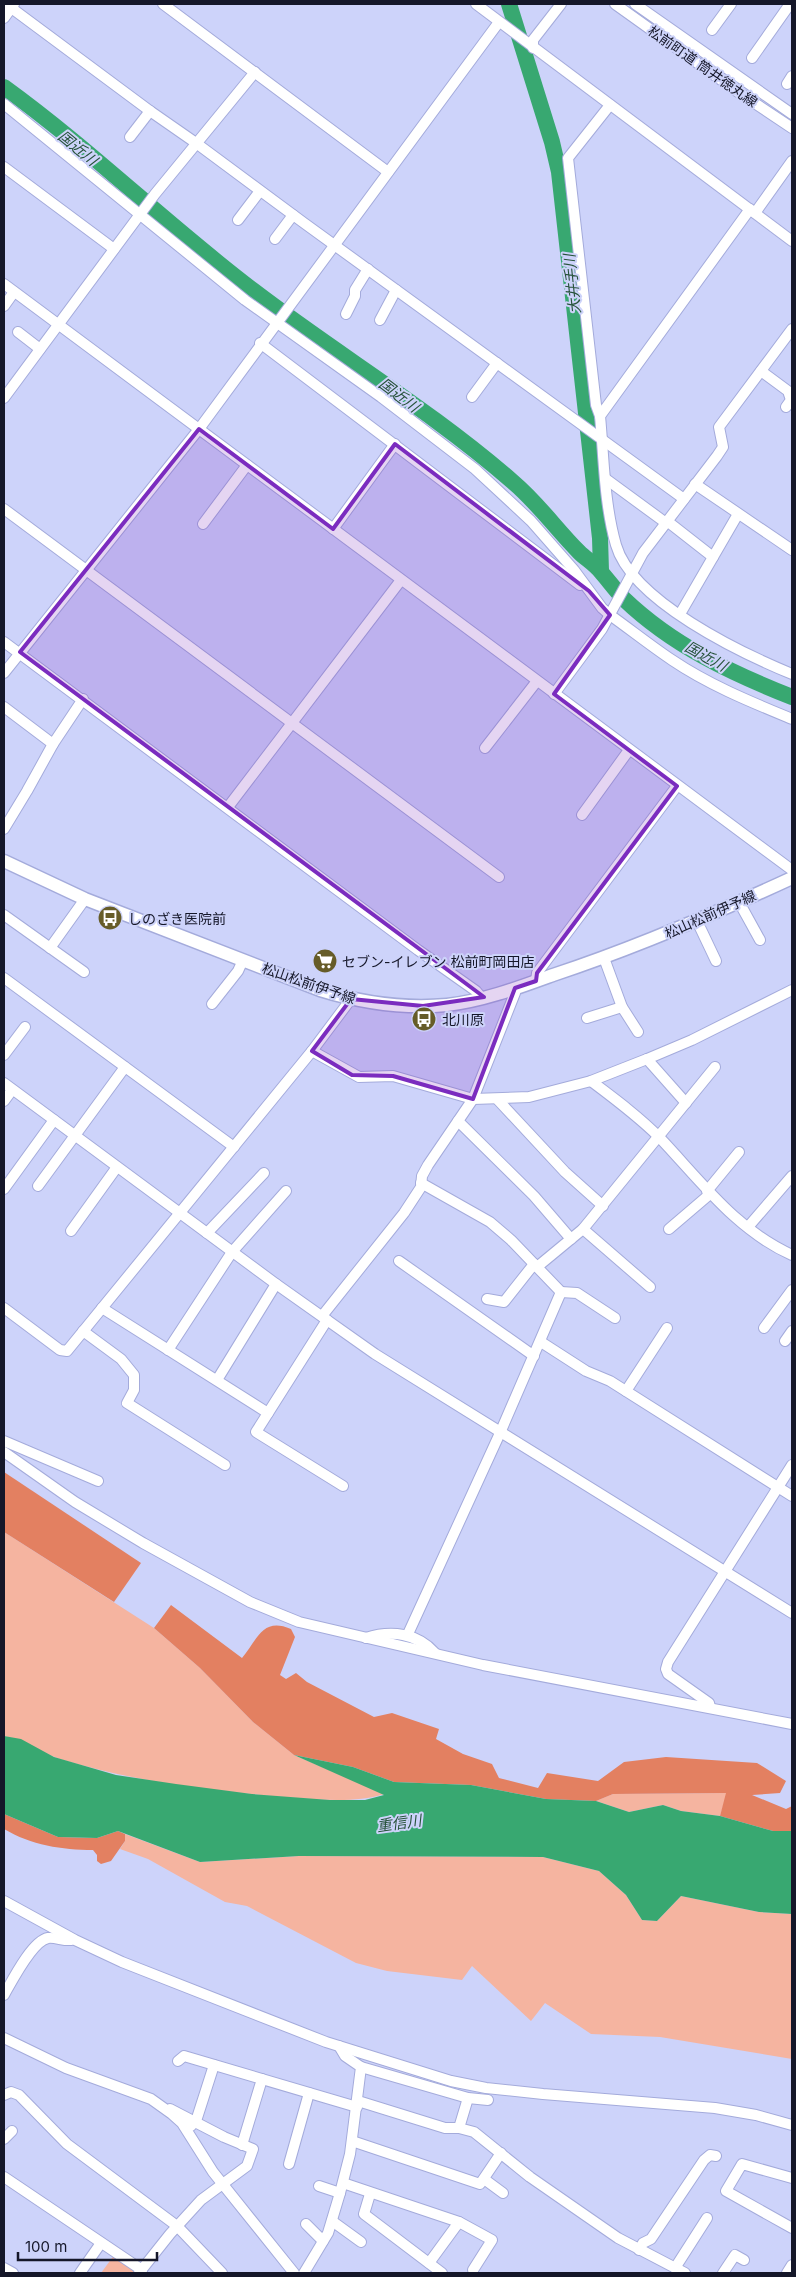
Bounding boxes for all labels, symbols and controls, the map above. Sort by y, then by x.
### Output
street label: 松前町道 筒井徳丸線 [645,22,761,110]
water label: 国近川 [55,126,103,171]
water label: 大井手川 [559,251,585,315]
water label: 国近川 [375,374,424,417]
water label: 国近川 [682,637,732,676]
street label: 松山松前伊予線 [662,886,758,942]
bus stop icon: しのざき医院前 [97,905,123,931]
place label: しのざき医院前 [128,910,226,927]
supermarket icon: セブン-イレブン 松前町岡田店 [312,948,338,974]
place label: セブン-イレブン 松前町岡田店 [342,953,534,970]
street label: 松山松前伊予線 [260,959,358,1007]
bus stop icon: 北川原 [411,1006,437,1032]
place label: 北川原 [442,1011,484,1028]
water label: 重信川 [375,1810,425,1836]
scale bar [18,2230,156,2262]
text: 100 m [25,2237,67,2256]

